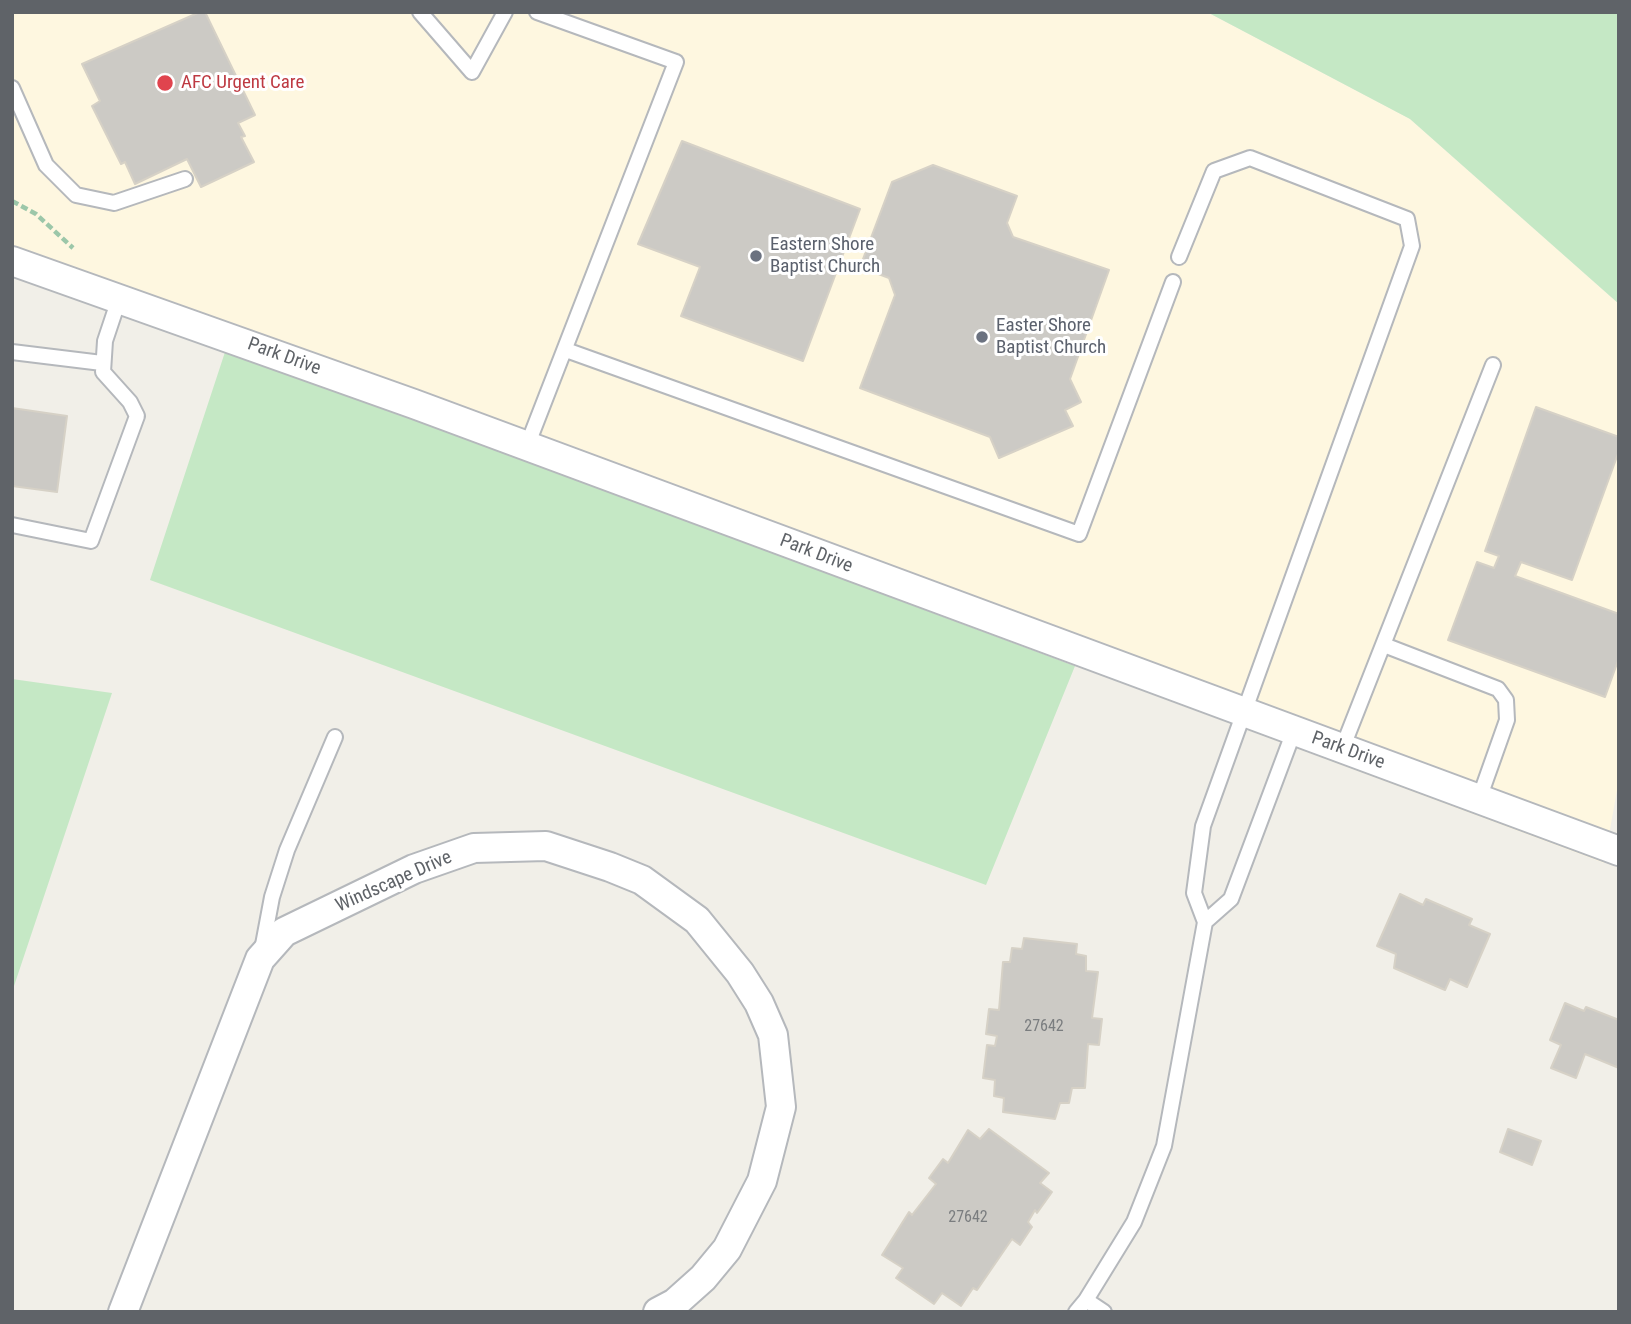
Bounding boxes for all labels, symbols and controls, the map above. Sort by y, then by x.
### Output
place label: AFC Urgent Care [181,72,304,94]
marker: AFC Urgent Care [155,73,175,93]
place label: Eastern Shore Baptist Church [770,234,880,278]
marker: Eastern Shore Baptist Church [748,248,764,264]
place label: Easter Shore Baptist Church [996,315,1106,359]
marker: Easter Shore Baptist Church [974,329,990,345]
street label: Park Drive [244,333,324,381]
street label: Park Drive [776,530,856,578]
street label: Park Drive [1308,727,1388,775]
street label: Windscape Drive [332,846,456,918]
house number: 27642 [1024,1017,1064,1037]
house number: 27642 [948,1208,988,1228]

